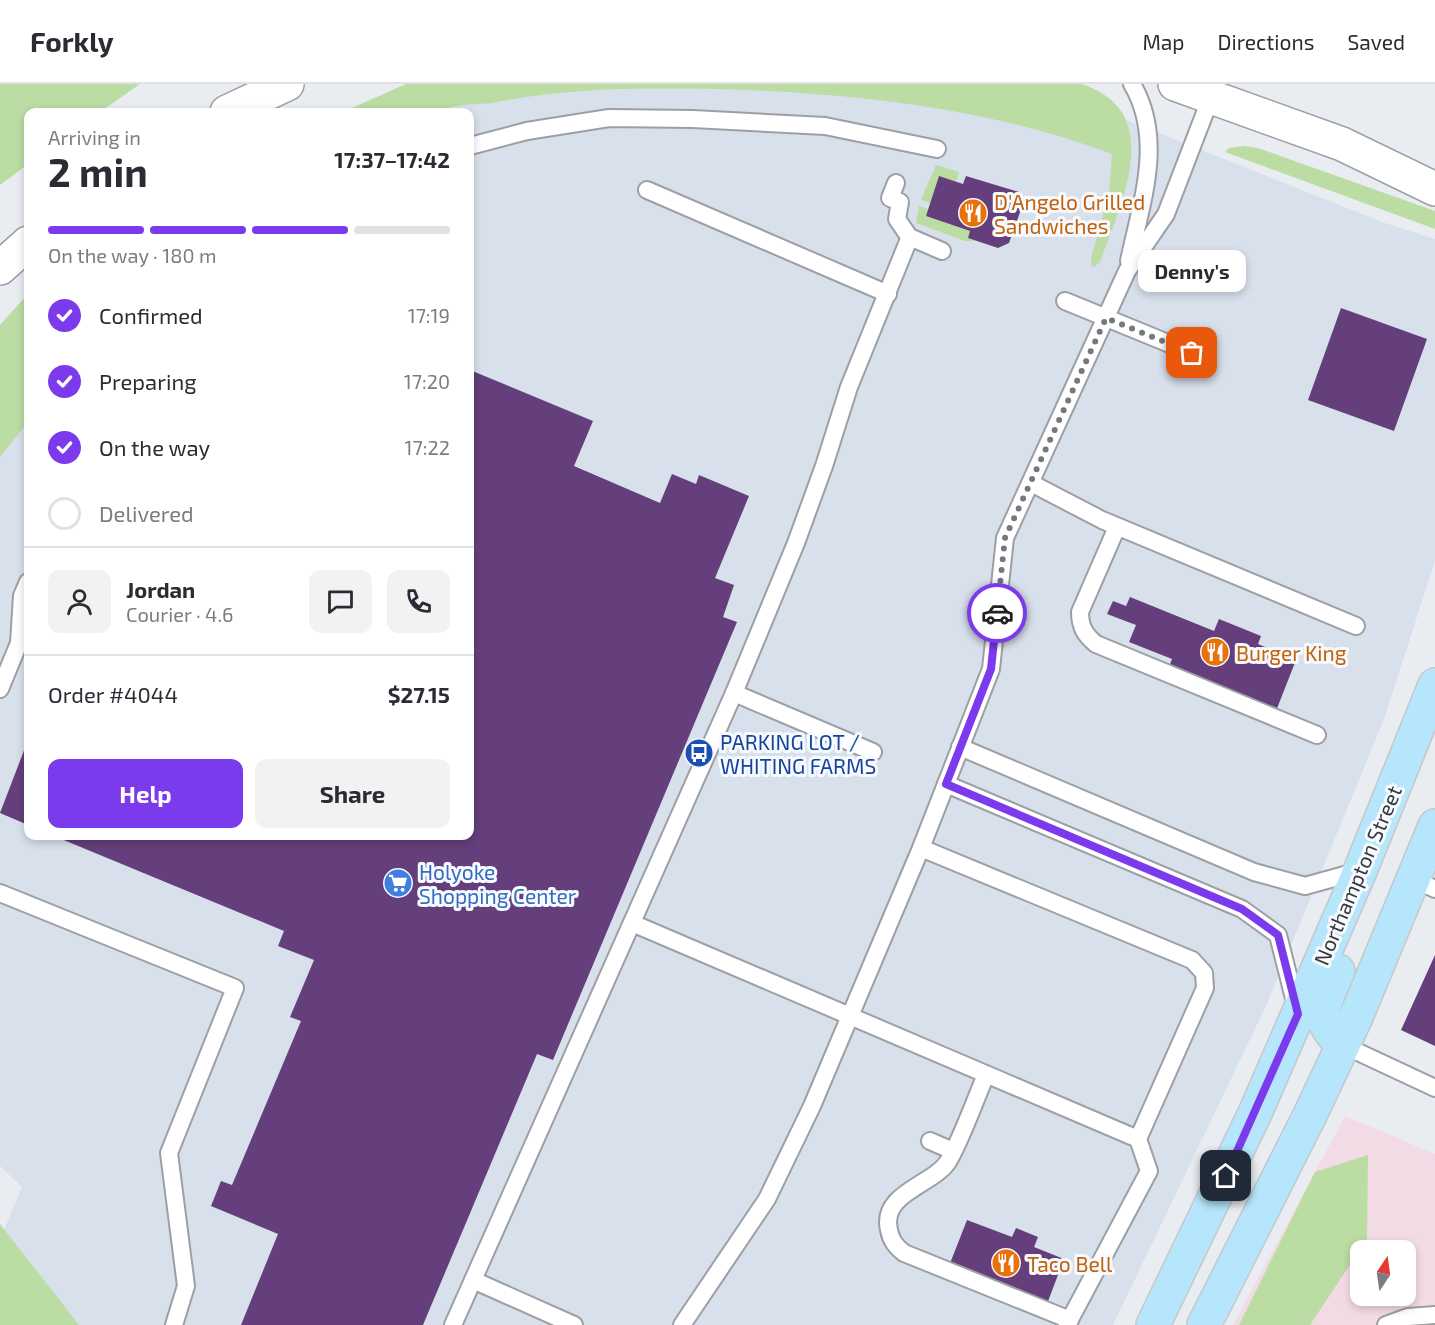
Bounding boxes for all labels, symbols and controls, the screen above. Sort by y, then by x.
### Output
text: Forkly [30,24,114,58]
text: Map [1142,29,1185,54]
text: Directions [1218,29,1314,54]
text: Saved [1347,29,1405,54]
text: Arriving in [48,125,141,149]
text: 17:37–17:42 [334,146,450,172]
text: 2 min [48,148,148,195]
place label: D'Angelo Grilled Sandwiches [994,189,1145,238]
restaurant icon: D'Angelo Grilled Sandwiches [957,197,989,229]
text: On the way · 180 m [48,243,216,267]
callout: Denny's [1138,251,1246,293]
text: Denny's [1154,259,1230,283]
icon: check [48,299,81,332]
text: Confirmed [99,302,203,328]
text: 17:19 [408,303,450,327]
pin [1166,327,1217,378]
icon: bag [1175,336,1208,369]
icon: check [48,365,81,398]
text: Preparing [99,368,197,394]
text: 17:20 [404,369,450,393]
icon: check [48,431,81,464]
text: On the way [99,434,210,460]
text: 17:22 [405,435,450,459]
text: Delivered [99,500,194,526]
button: person [48,570,111,633]
button: chat [309,570,372,633]
button: phone [387,570,450,633]
text: Jordan [126,576,195,602]
courier [967,583,1027,643]
icon: car [981,597,1014,630]
text: Courier · 4.6 [126,602,233,626]
restaurant icon: Burger King [1199,636,1231,668]
place label: Burger King [1236,640,1347,665]
text: Order #4044 [48,681,178,707]
text: $27.15 [388,681,450,707]
place label: PARKING LOT / WHITING FARMS [720,729,876,778]
bus stop icon: PARKING LOT / WHITING FARMS [683,737,715,769]
button: Help [48,759,243,828]
button: Share [255,759,450,828]
street label: Northampton Street [1308,781,1406,969]
place label: Holyoke Shopping Center [419,859,577,908]
supermarket icon: Holyoke Shopping Center [382,867,414,899]
pin [1200,1150,1251,1201]
icon: home [1209,1159,1242,1192]
north arrow [1350,1240,1416,1306]
map controls [1350,1240,1416,1306]
restaurant icon: Taco Bell [990,1247,1022,1279]
place label: Taco Bell [1027,1251,1113,1276]

